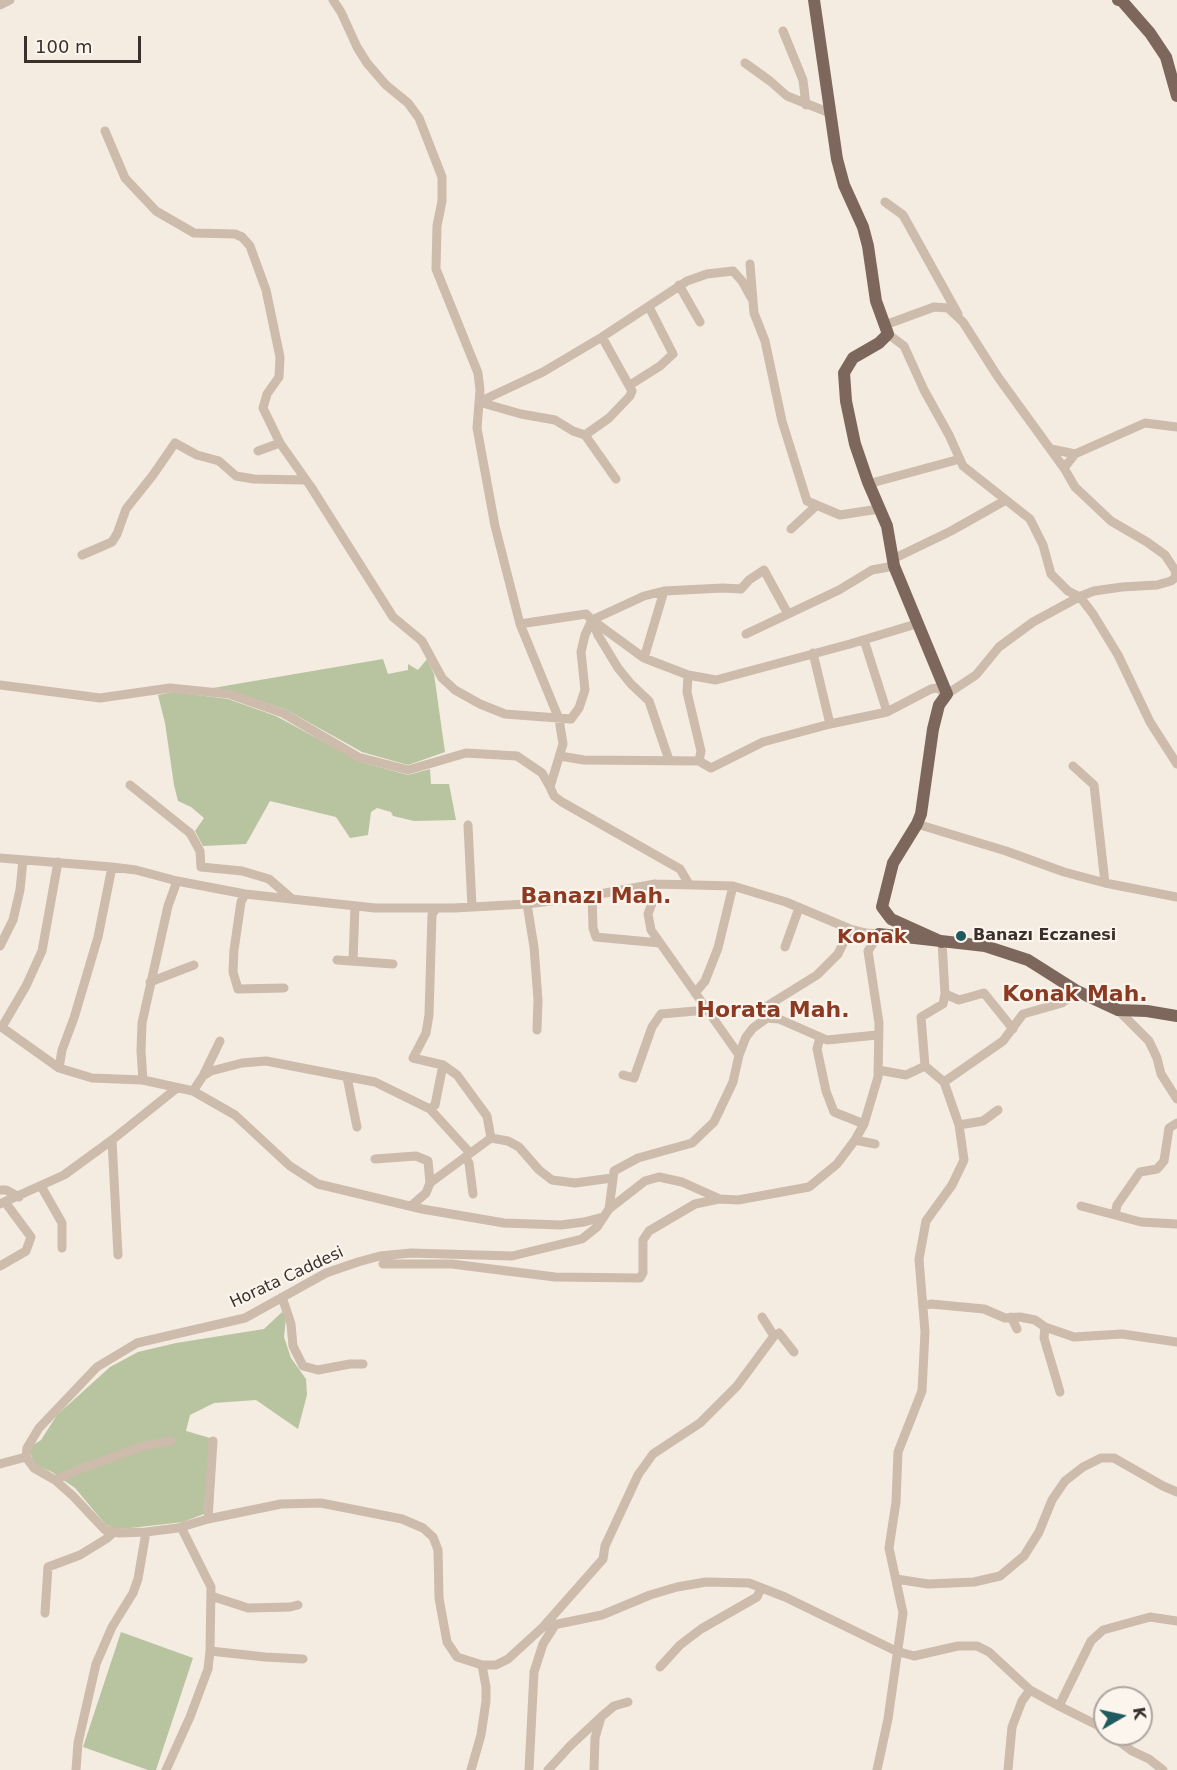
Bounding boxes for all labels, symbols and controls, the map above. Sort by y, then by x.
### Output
scale bar [27,24,144,62]
text: 100 m [35,36,93,57]
district label: Banazı Mah. [521,884,671,910]
district label: Konak [837,926,907,950]
place label: Banazı Eczanesi [973,926,1116,946]
marker: Banazı Eczanesi [954,929,968,943]
district label: Konak Mah. [1002,982,1148,1008]
district label: Horata Mah. [696,998,850,1024]
street label: Horata Caddesi [227,1243,347,1313]
north arrow [1093,1686,1153,1746]
text: K [1129,1706,1150,1721]

